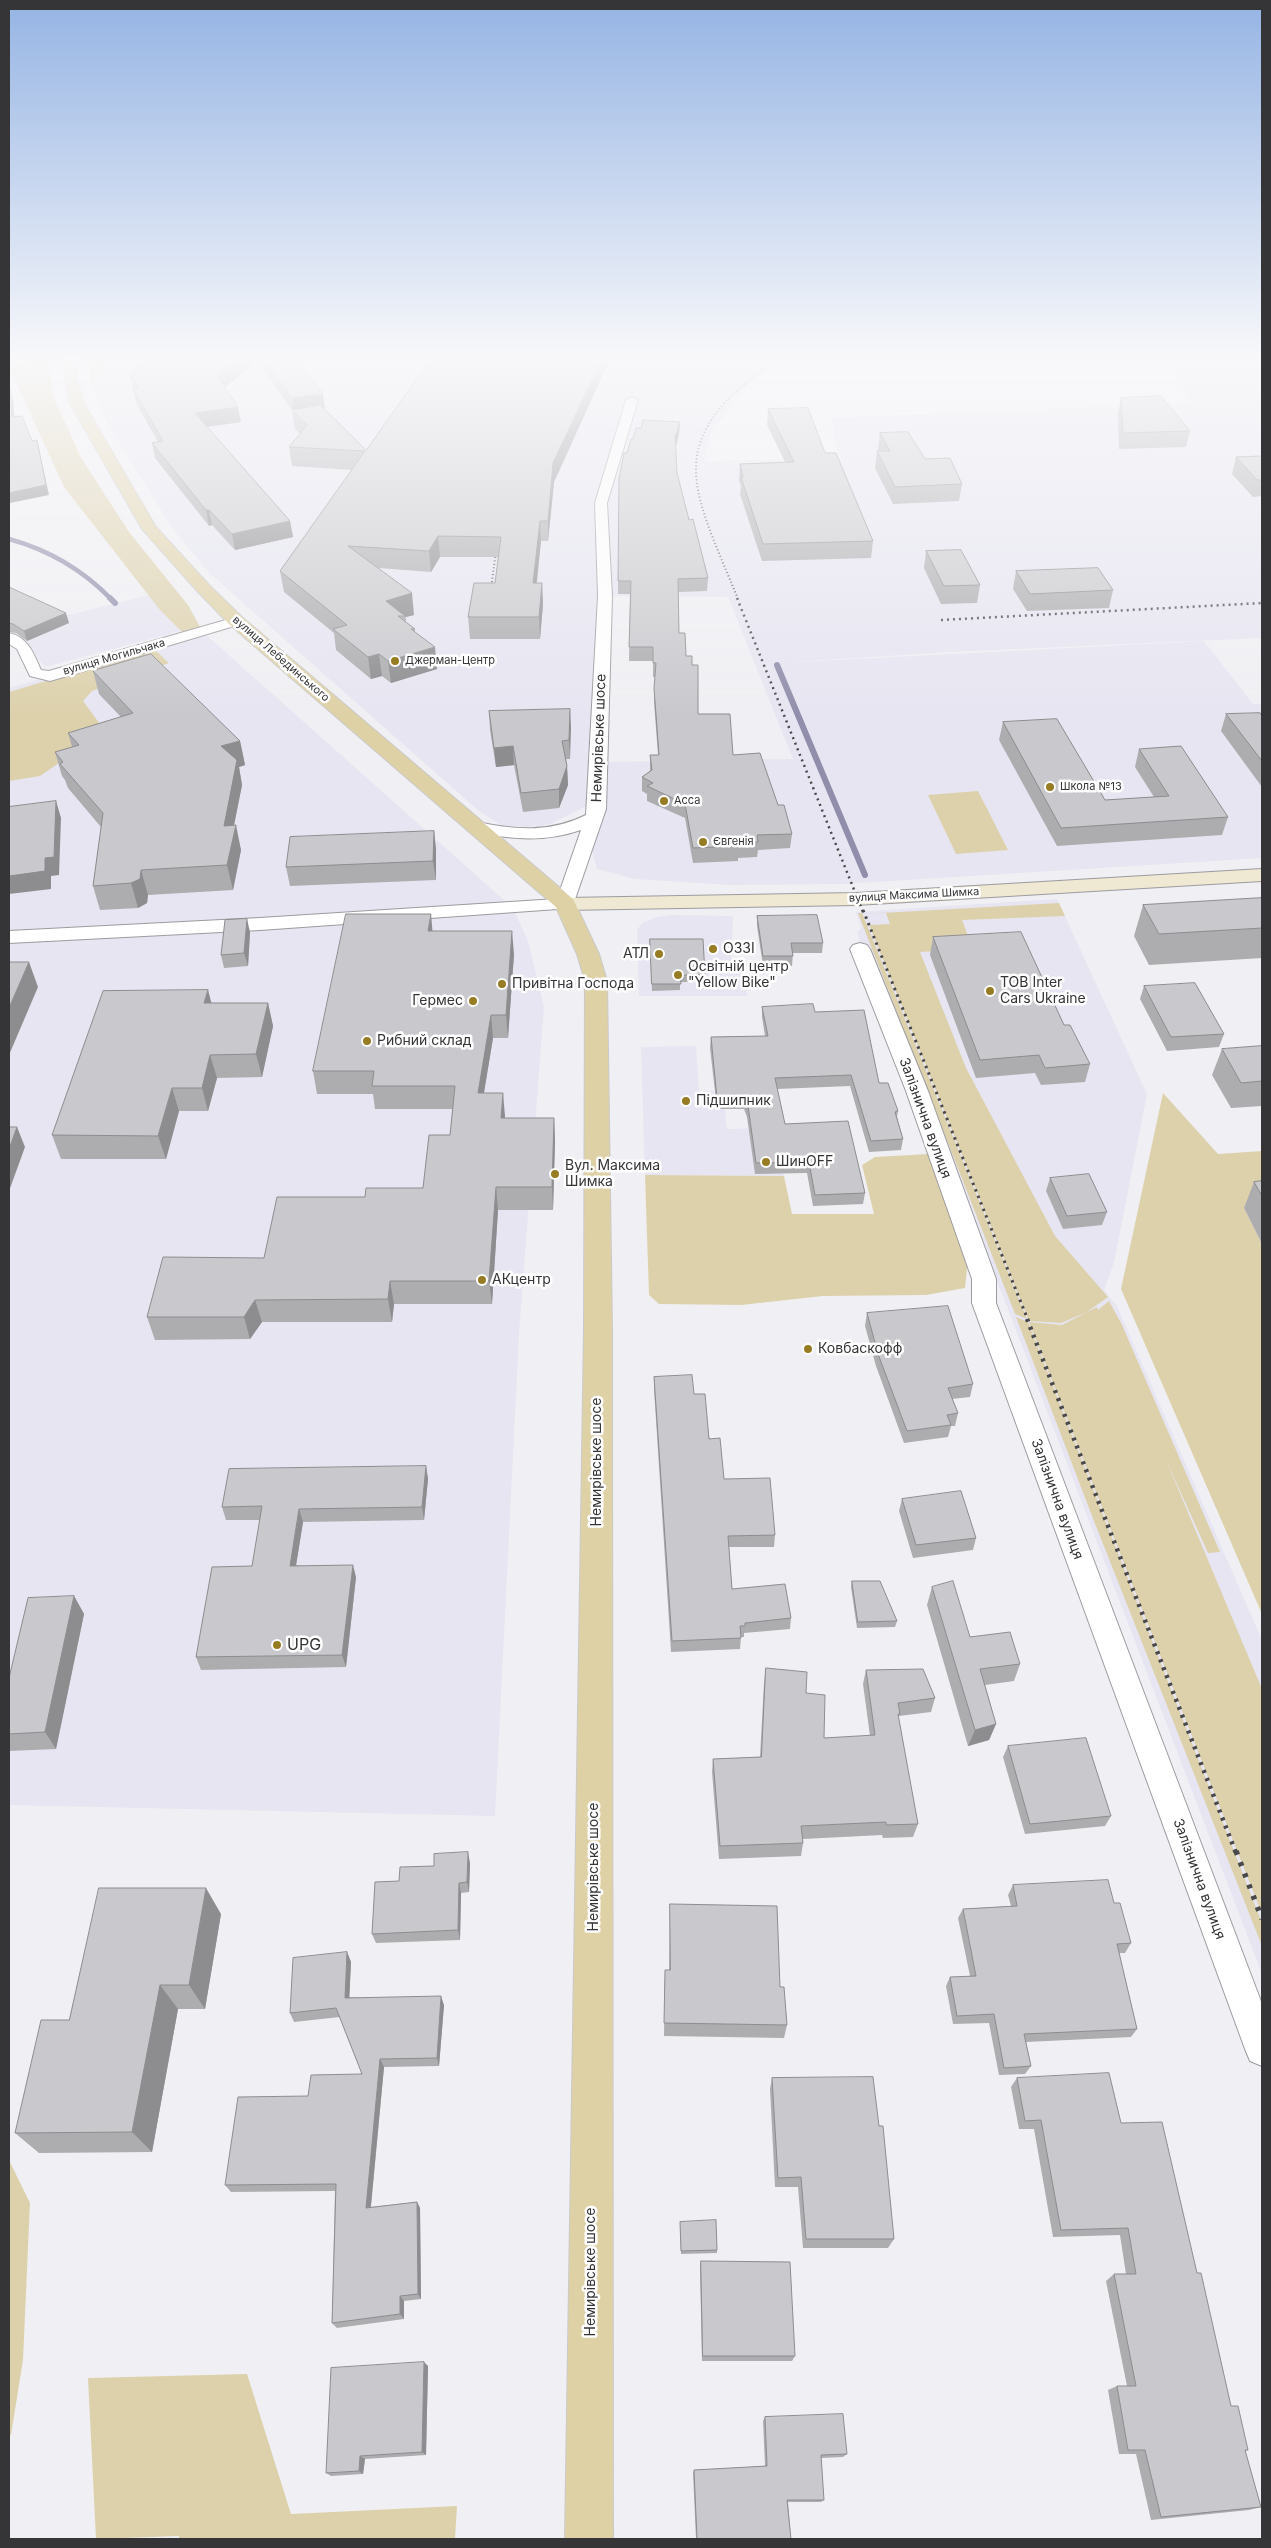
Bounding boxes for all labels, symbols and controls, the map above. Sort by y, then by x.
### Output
street label: вулиця Лебединського [230,613,332,705]
street label: вулиця Могильчака [61,636,167,678]
place label: Джерман-Центр [405,654,495,668]
marker: Джерман-Центр [389,655,401,667]
street label: Немирівське шосе [588,673,610,803]
place label: Школа №13 [1060,780,1122,794]
marker: Школа №13 [1044,781,1056,793]
place label: Асса [674,794,700,808]
marker: Асса [658,795,670,807]
place label: Євгенія [713,835,754,849]
marker: Євгенія [697,836,709,848]
street label: вулиця Максима Шимка [848,885,980,905]
place label: ОЗЗІ [723,941,755,957]
marker: ОЗЗІ [707,943,719,955]
place label: АТЛ [623,946,649,962]
marker: АТЛ [653,948,665,960]
place label: Освітній центр "Yellow Bike" [688,959,789,992]
marker: Освітній центр "Yellow Bike" [672,969,684,981]
place label: ТОВ Inter Cars Ukraine [1000,975,1086,1008]
place label: Привітна Господа [512,976,634,992]
marker: Привітна Господа [496,978,508,990]
marker: ТОВ Inter Cars Ukraine [984,985,996,997]
place label: Гермес [412,993,463,1009]
marker: Гермес [467,995,479,1007]
place label: Рибний склад [377,1033,472,1049]
marker: Рибний склад [361,1035,373,1047]
street label: Залізнична вулиця [895,1055,955,1181]
place label: Підшипник [696,1093,771,1109]
marker: Підшипник [680,1095,692,1107]
place label: ШинOFF [776,1154,833,1170]
marker: ШинOFF [760,1156,772,1168]
place label: Вул. Максима Шимка [565,1158,660,1190]
marker: Вул. Максима Шимка [549,1168,561,1180]
place label: АКцентр [492,1272,551,1288]
marker: АКцентр [476,1274,488,1286]
place label: Ковбаскофф [818,1341,902,1357]
marker: Ковбаскофф [802,1343,814,1355]
street label: Немирівське шосе [589,1398,605,1526]
street label: Залізнична вулиця [1027,1436,1087,1562]
place label: UPG [287,1635,321,1655]
marker: UPG [271,1639,283,1651]
street label: Немирівське шосе [586,1803,602,1931]
street label: Залізнична вулиця [1169,1816,1229,1942]
street label: Немирівське шосе [583,2208,599,2336]

